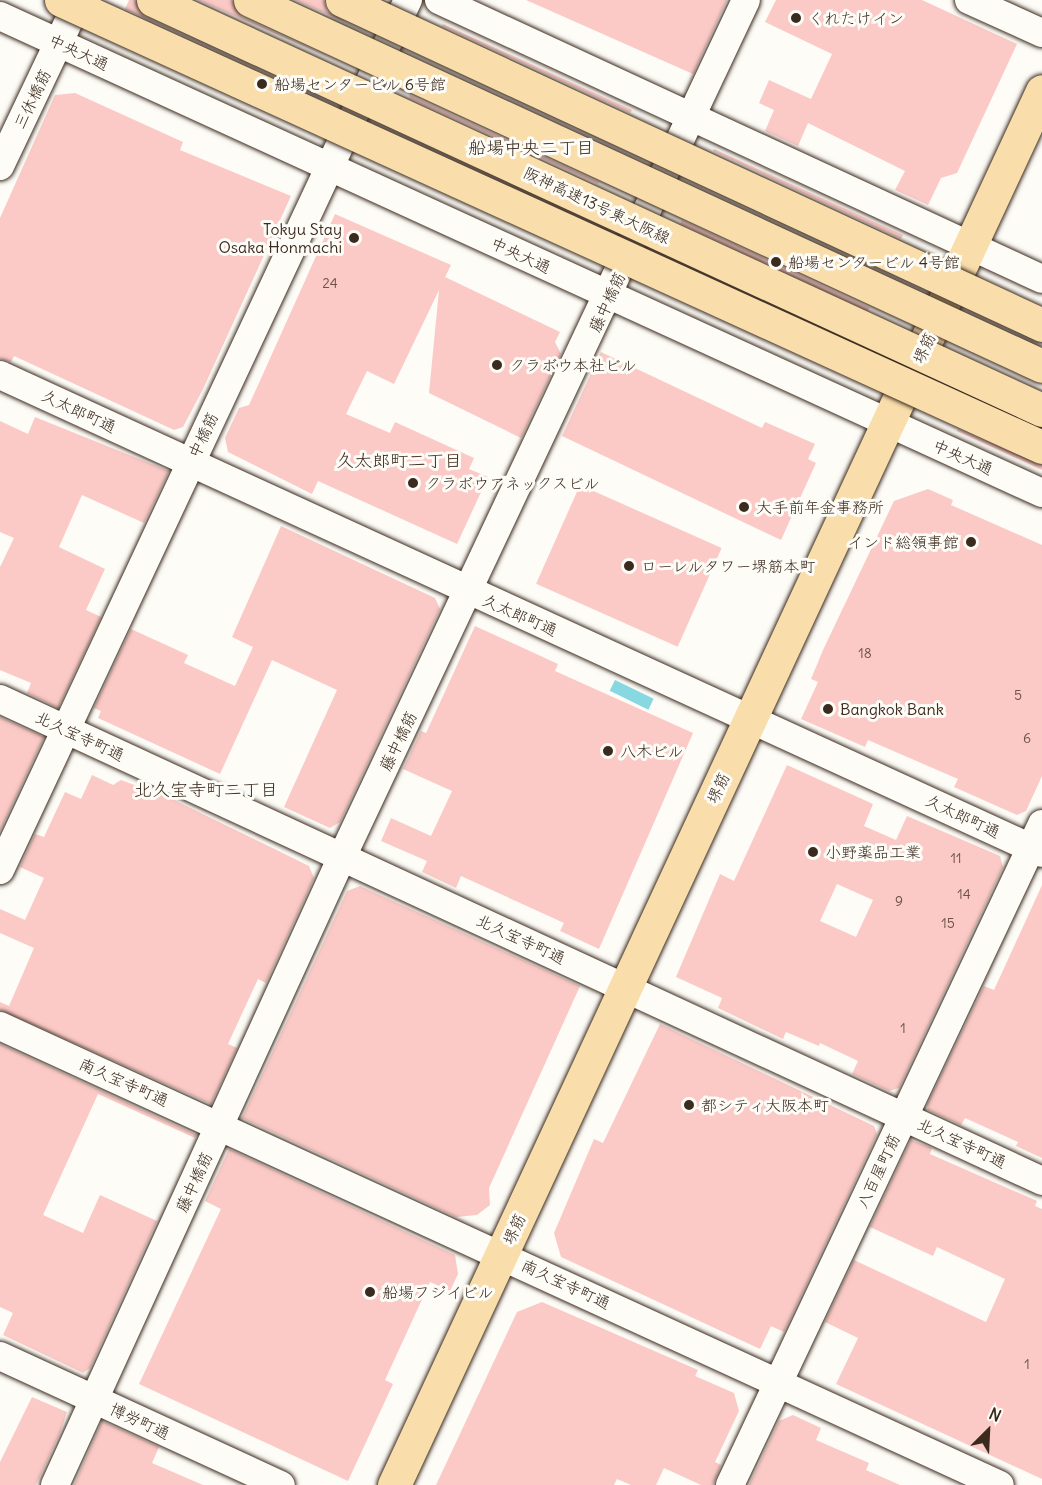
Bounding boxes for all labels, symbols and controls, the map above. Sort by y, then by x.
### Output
place label: くれたけイン [808,8,904,28]
marker: くれたけイン [789,11,803,25]
street label: 中央大通 [46,30,112,74]
street label: 三休橋筋 [9,66,55,132]
place label: 船場センタービル 6号館 [274,74,447,94]
marker: 船場センタービル 6号館 [255,77,269,91]
district label: 船場中央二丁目 [468,137,594,159]
street label: 阪神高速13号東大阪線 [521,163,673,247]
place label: Tokyu Stay Osaka Honmachi [218,219,342,257]
marker: Tokyu Stay Osaka Honmachi [347,231,361,245]
street label: 中央大通 [488,233,554,277]
place label: 船場センタービル 4号館 [788,252,961,272]
marker: 船場センタービル 4号館 [769,255,783,269]
street label: 藤中橋筋 [585,269,629,335]
house number: 24 [322,275,338,291]
street label: 堺筋 [909,329,939,367]
place label: クラボウ本社ビル [509,355,637,375]
marker: クラボウ本社ビル [490,358,504,372]
street label: 久太郎町通 [39,385,119,437]
street label: 中橋筋 [184,409,222,461]
street label: 中央大通 [930,435,996,479]
district label: 久太郎町二丁目 [336,450,462,472]
place label: クラボウアネックスビル [425,473,601,493]
marker: クラボウアネックスビル [406,476,420,490]
place label: 大手前年金事務所 [756,497,884,517]
marker: 大手前年金事務所 [737,500,751,514]
place label: インド総領事館 [847,532,959,552]
marker: インド総領事館 [964,535,978,549]
place label: ローレルタワー堺筋本町 [641,556,817,576]
marker: ローレルタワー堺筋本町 [622,559,636,573]
street label: 久太郎町通 [480,590,560,640]
house number: 18 [858,645,872,661]
house number: 5 [1014,687,1022,703]
place label: Bangkok Bank [840,699,944,719]
marker: Bangkok Bank [821,702,835,716]
street label: 北久宝寺町通 [32,707,128,765]
street label: 藤中橋筋 [375,708,421,774]
house number: 6 [1023,730,1031,746]
place label: 八木ビル [620,741,684,761]
marker: 八木ビル [601,744,615,758]
street label: 堺筋 [703,769,733,807]
district label: 北久宝寺町二丁目 [134,779,278,801]
street label: 久太郎町通 [923,790,1003,842]
place label: 小野薬品工業 [825,842,921,862]
marker: 小野薬品工業 [806,845,820,859]
house number: 11 [950,850,962,866]
house number: 14 [957,886,971,902]
house number: 9 [895,893,903,909]
street label: 北久宝寺町通 [473,910,569,968]
house number: 15 [941,915,955,931]
house number: 1 [900,1020,906,1036]
street label: 南久宝寺町通 [76,1054,172,1110]
place label: 都シティ大阪本町 [701,1095,829,1115]
marker: 都シティ大阪本町 [682,1098,696,1112]
street label: 北久宝寺町通 [914,1114,1010,1172]
street label: 八百屋町筋 [852,1131,904,1211]
street label: 藤中橋筋 [172,1149,216,1215]
street label: 堺筋 [499,1210,529,1248]
street label: 南久宝寺町通 [518,1255,614,1313]
place label: 船場フジイビル [382,1282,494,1302]
marker: 船場フジイビル [363,1285,377,1299]
house number: 1 [1024,1356,1030,1372]
street label: 博労町通 [107,1399,173,1443]
north arrow [958,1401,1018,1461]
text: N [986,1403,1004,1426]

